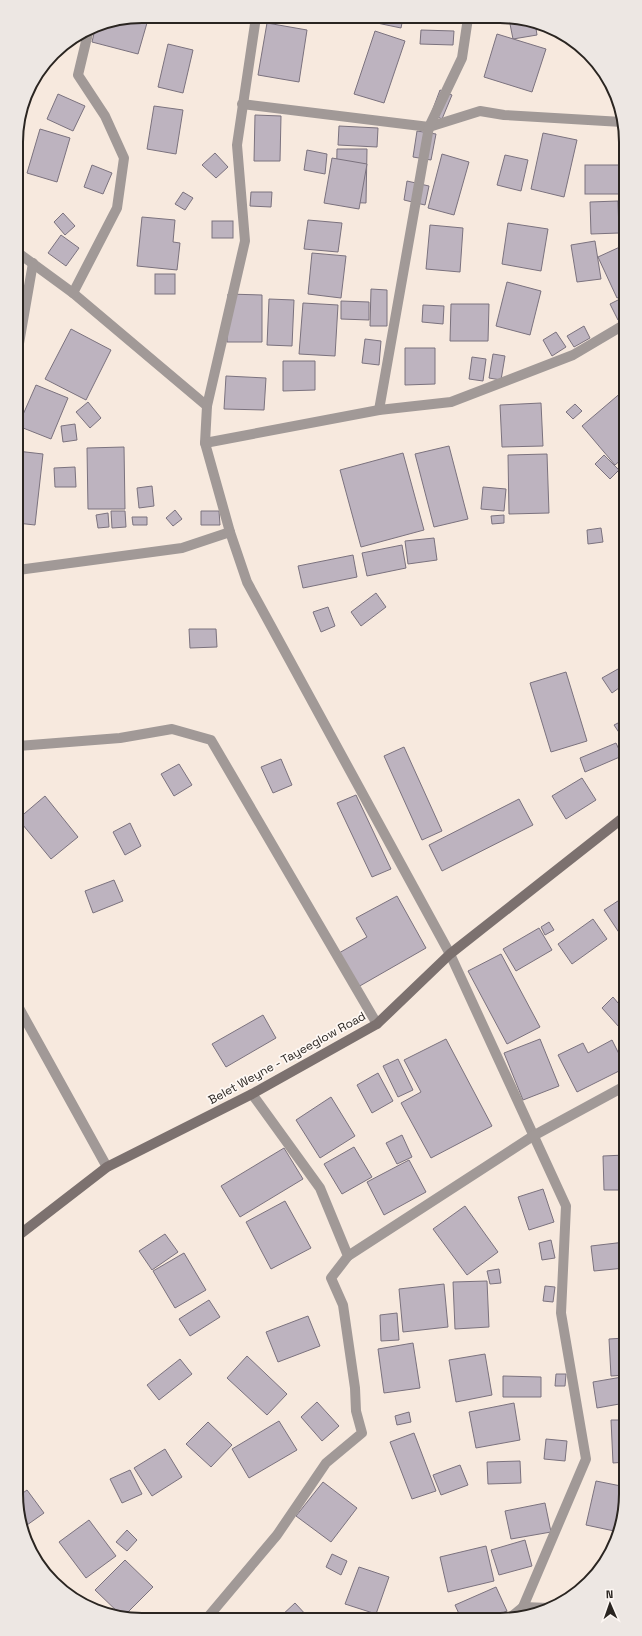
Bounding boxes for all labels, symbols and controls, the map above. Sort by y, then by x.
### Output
street label: Belet Weyne - Tayeeglow Road [205,1008,369,1108]
north arrow [590,1584,630,1624]
text: N [606,1587,614,1601]

